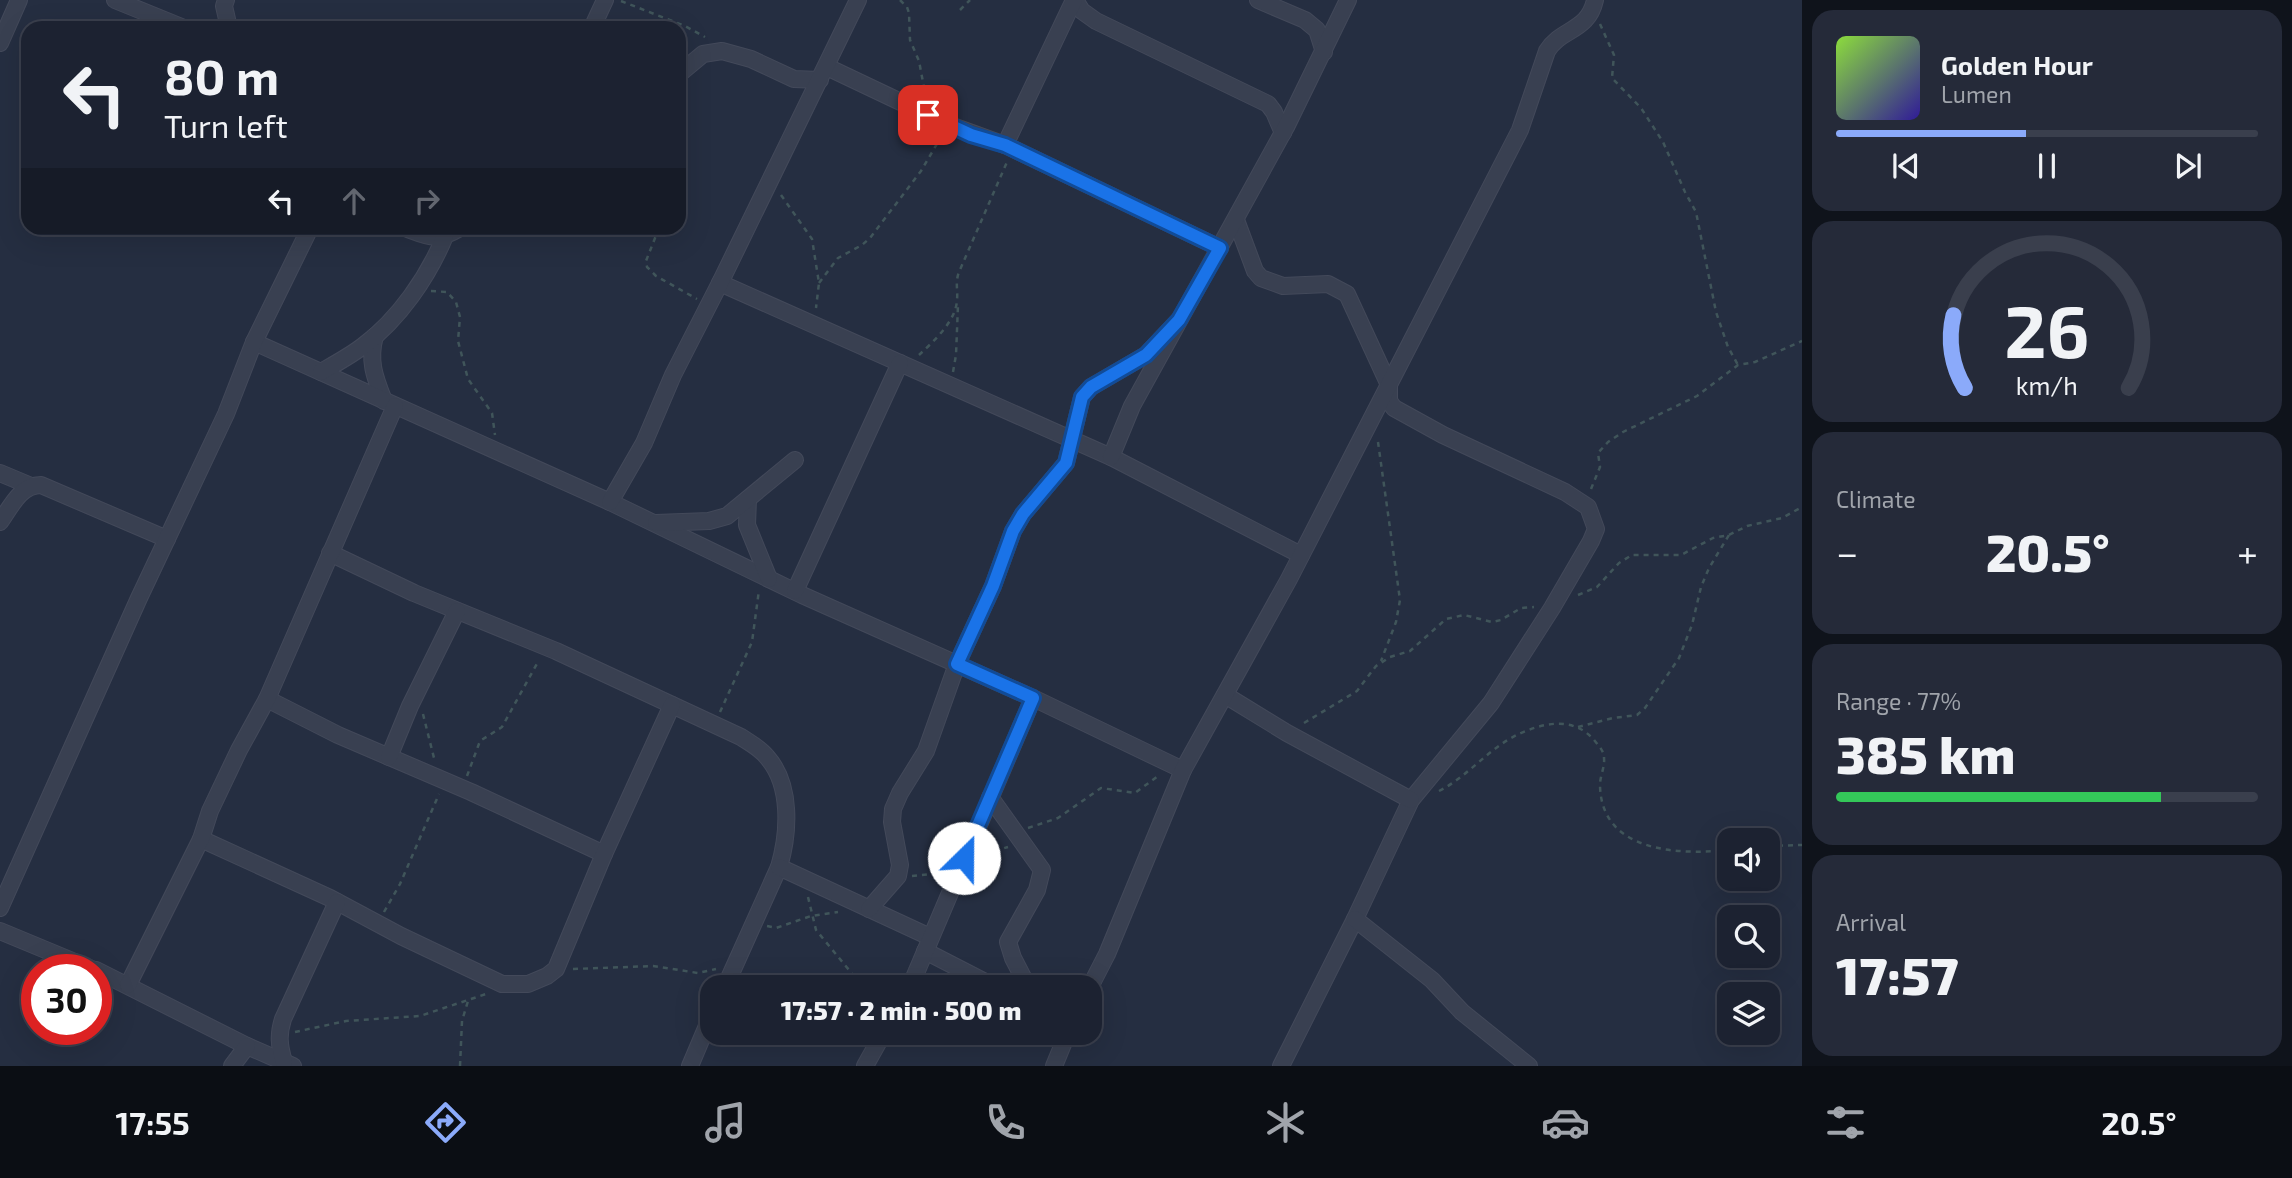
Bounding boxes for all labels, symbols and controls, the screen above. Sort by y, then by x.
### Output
text: 80 m [164,46,279,105]
icon: left [49,49,140,140]
text: Golden Hour [1941,49,2093,80]
text: Lumen [1941,80,2012,108]
pin [898,85,958,145]
icon: arrive [909,96,947,134]
text: Turn left [164,106,288,144]
icon: previous [1887,147,1925,185]
icon: pause [2028,147,2066,185]
icon: next [2169,147,2207,185]
icon: left [262,182,300,220]
icon: ahead [335,182,373,220]
icon: right [408,182,446,220]
text: 26 [2004,285,2090,373]
text: km/h [2016,370,2078,400]
text: Climate [1836,485,1916,513]
text: 20.5° [1986,520,2110,582]
text: − [1836,529,1858,575]
text: + [2237,529,2258,575]
text: Range · 77% [1836,687,1961,715]
text: 385 km [1836,722,2015,784]
position arrow [927,821,1001,895]
map controls [1717,828,1780,1045]
button: sound [1717,828,1780,891]
button: search [1717,905,1780,968]
text: Arrival [1836,908,1906,936]
text: 17:57 [1836,943,1958,1005]
speed limit sign: 30 [21,954,112,1045]
button: layers [1717,982,1780,1045]
text: 17:57 · 2 min · 500 m [781,994,1021,1025]
icon: directions [421,1098,470,1147]
icon: music [701,1098,750,1147]
icon: phone [981,1098,1030,1147]
icon: climate [1261,1098,1310,1147]
icon: car [1541,1098,1590,1147]
icon: filters [1821,1098,1870,1147]
text: 17:55 [116,1103,190,1141]
text: 20.5° [2101,1103,2176,1141]

